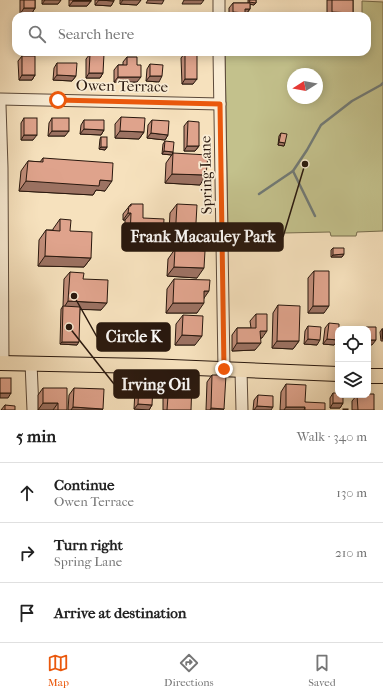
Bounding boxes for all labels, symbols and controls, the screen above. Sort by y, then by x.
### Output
search box [12,12,371,56]
icon: search [26,23,48,45]
text: Search here [58,25,134,43]
north arrow [287,68,323,104]
street label: Owen Terrace [76,76,169,96]
route start [49,91,67,109]
street label: Spring Lane [196,135,216,214]
callout: Frank Macauley Park [122,223,283,251]
text: Frank Macauley Park [130,227,276,247]
callout: Circle K [97,323,170,351]
map controls [335,326,371,398]
button: locate [335,326,371,362]
text: Circle K [106,327,164,346]
route end [215,360,233,378]
button: layers [335,362,371,398]
callout: Irving Oil [114,370,199,398]
text: Irving Oil [122,375,191,395]
text: 5 min [16,426,56,446]
text: Walk · 340 m [297,429,367,444]
text: Continue [54,476,114,494]
icon: ahead [16,482,38,504]
text: 130 m [336,485,367,500]
text: Owen Terrace [54,494,134,509]
text: Turn right [54,536,123,554]
icon: right [16,542,38,564]
text: 210 m [335,545,367,560]
text: Spring Lane [54,554,122,569]
icon: arrive [16,602,38,624]
text: Arrive at destination [54,604,186,622]
tab: Map [47,652,69,689]
tab: Directions [164,652,214,689]
tab: Saved [308,652,336,689]

